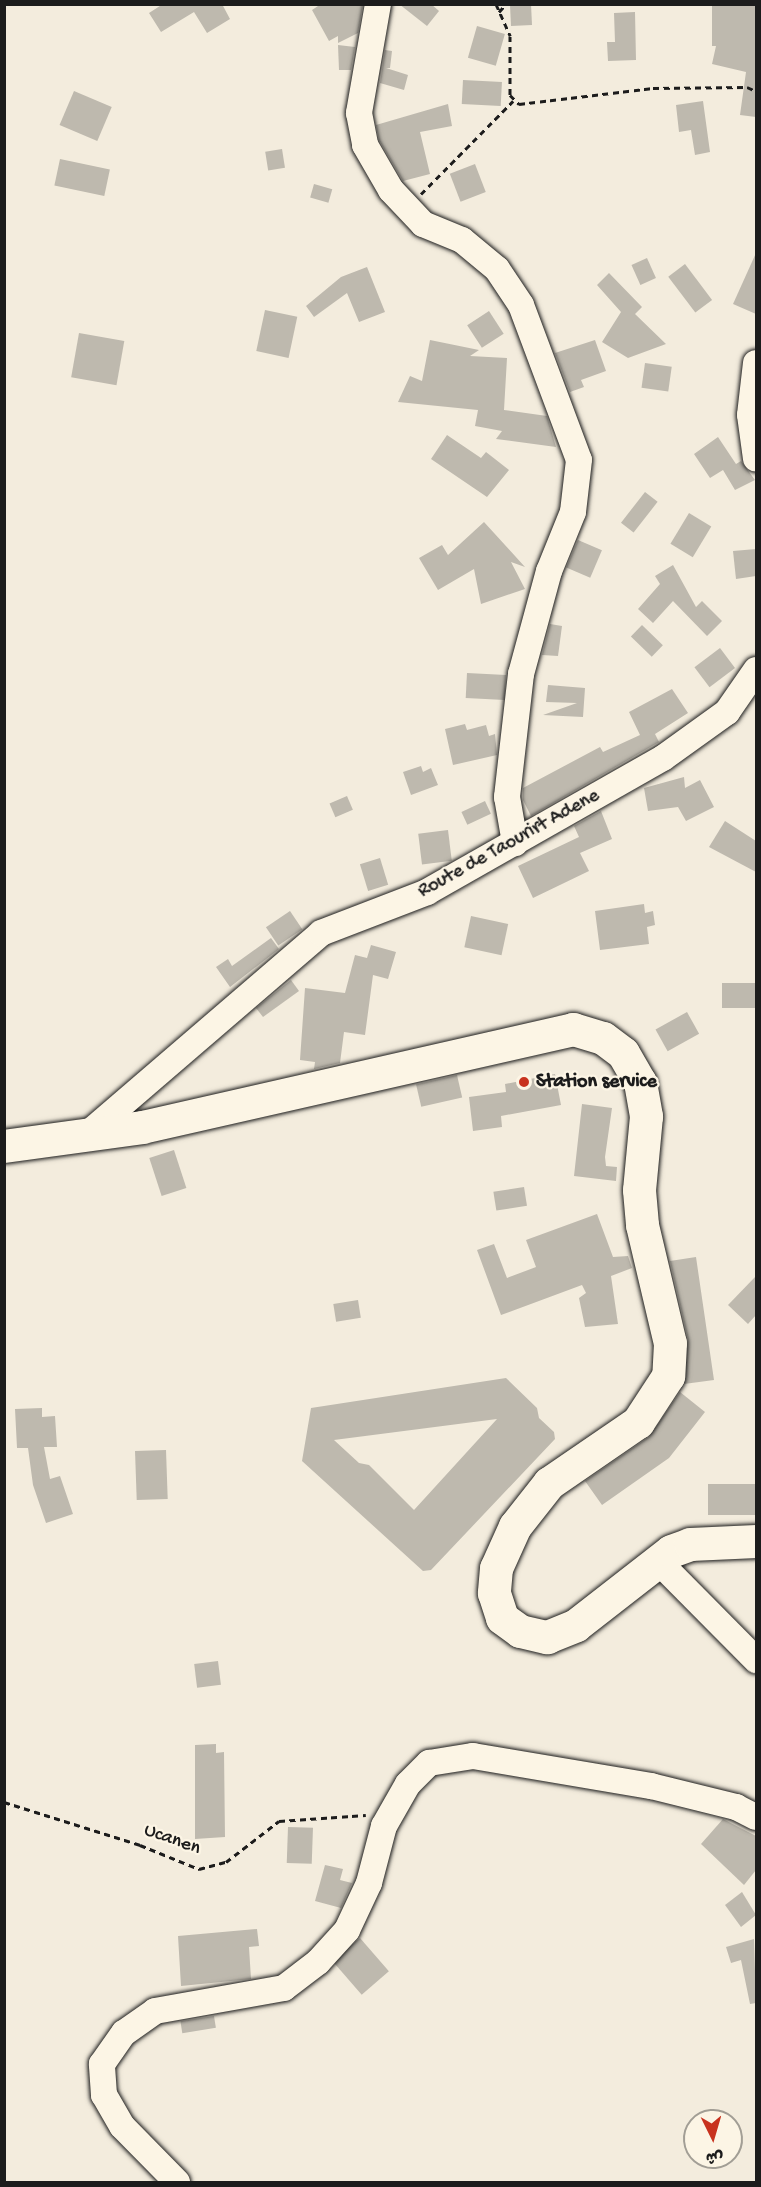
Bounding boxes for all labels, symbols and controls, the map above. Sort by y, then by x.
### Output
street label: Route de Taourirt Adene [414,784,604,904]
place label: Station service [536,1070,657,1094]
marker: Station service [517,1075,531,1089]
street label: Ucanen [140,1819,204,1861]
north arrow [683,2109,743,2169]
text: ش [705,2145,724,2166]

